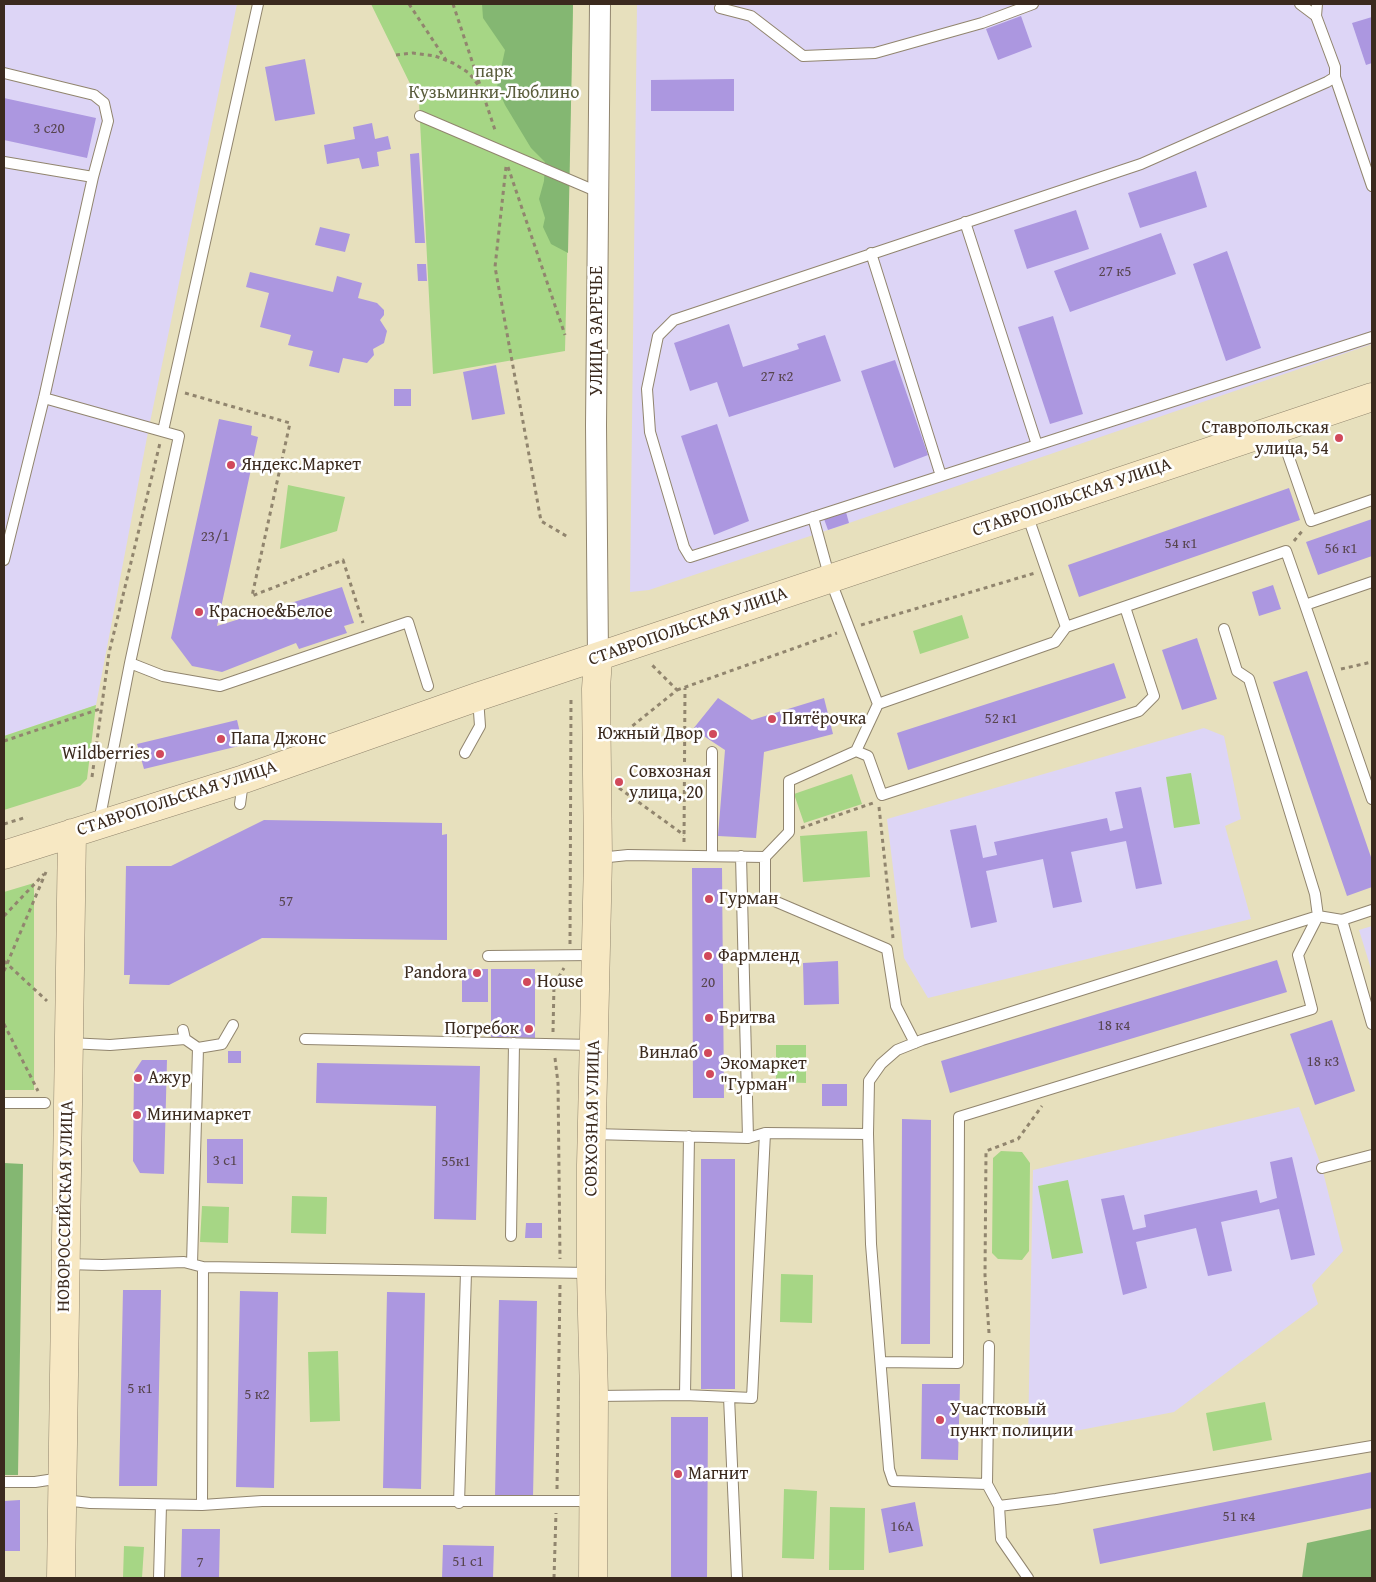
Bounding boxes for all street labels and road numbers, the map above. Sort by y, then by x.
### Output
street label: УЛИЦА ЗАРЕЧЬЕ [586,266,608,396]
street label: СТАВРОПОЛЬСКАЯ УЛИЦА [970,454,1174,542]
street label: СТАВРОПОЛЬСКАЯ УЛИЦА [586,583,790,671]
street label: СТАВРОПОЛЬСКАЯ УЛИЦА [74,756,280,842]
street label: СОВХОЗНАЯ УЛИЦА [581,1039,605,1197]
street label: НОВОРОССИЙСКАЯ УЛИЦА [53,1100,79,1312]

